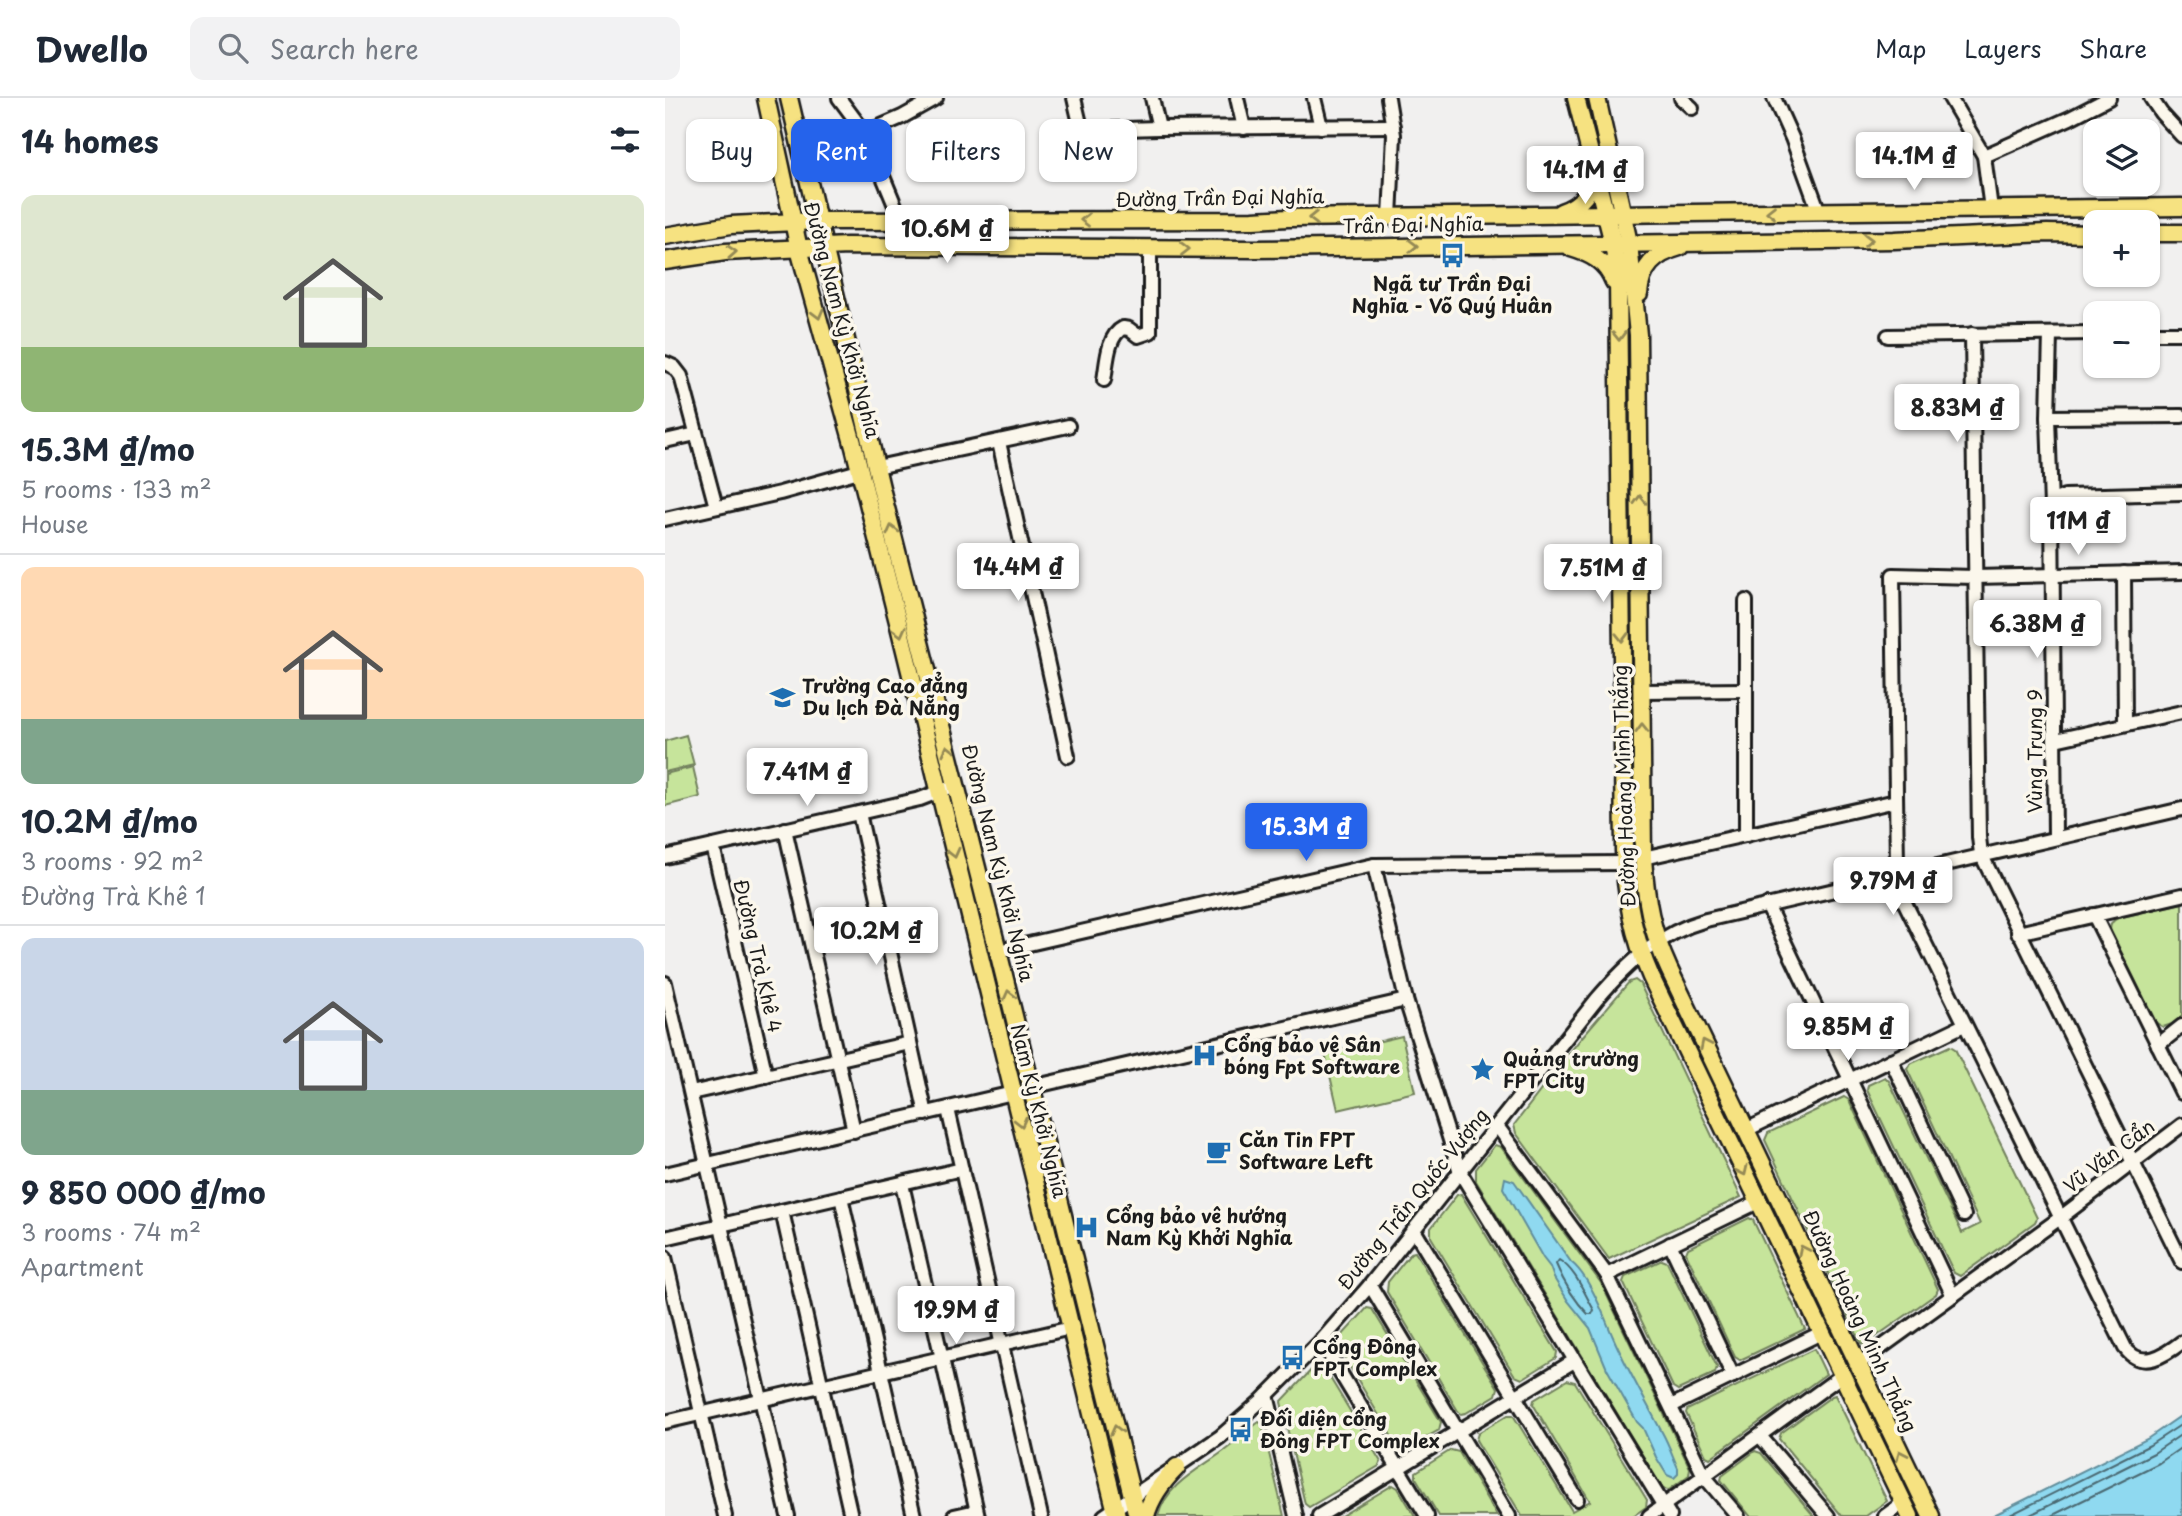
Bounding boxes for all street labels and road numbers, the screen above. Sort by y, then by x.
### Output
street label: Đường Trần Đại Nghĩa [1116,181,1324,213]
street label: Đường Nam Kỳ Khởi Nghĩa [798,198,888,441]
street label: Trần Đại Nghĩa [1342,209,1484,239]
street label: Đường Hoàng Minh Thắng [1605,664,1641,908]
street label: Vùng Trung 9 [2020,689,2048,813]
street label: Đường Nam Kỳ Khởi Nghĩa [956,741,1042,985]
street label: Đường Trà Khê 4 [728,876,790,1035]
street label: Nam Kỳ Khởi Nghĩa [1005,1021,1075,1201]
street label: Đường Trần Quốc Vượng [1330,1102,1494,1295]
street label: Vũ Văn Cẩn [2057,1112,2160,1199]
street label: Đường Hoàng Minh Thắng [1797,1205,1925,1436]

